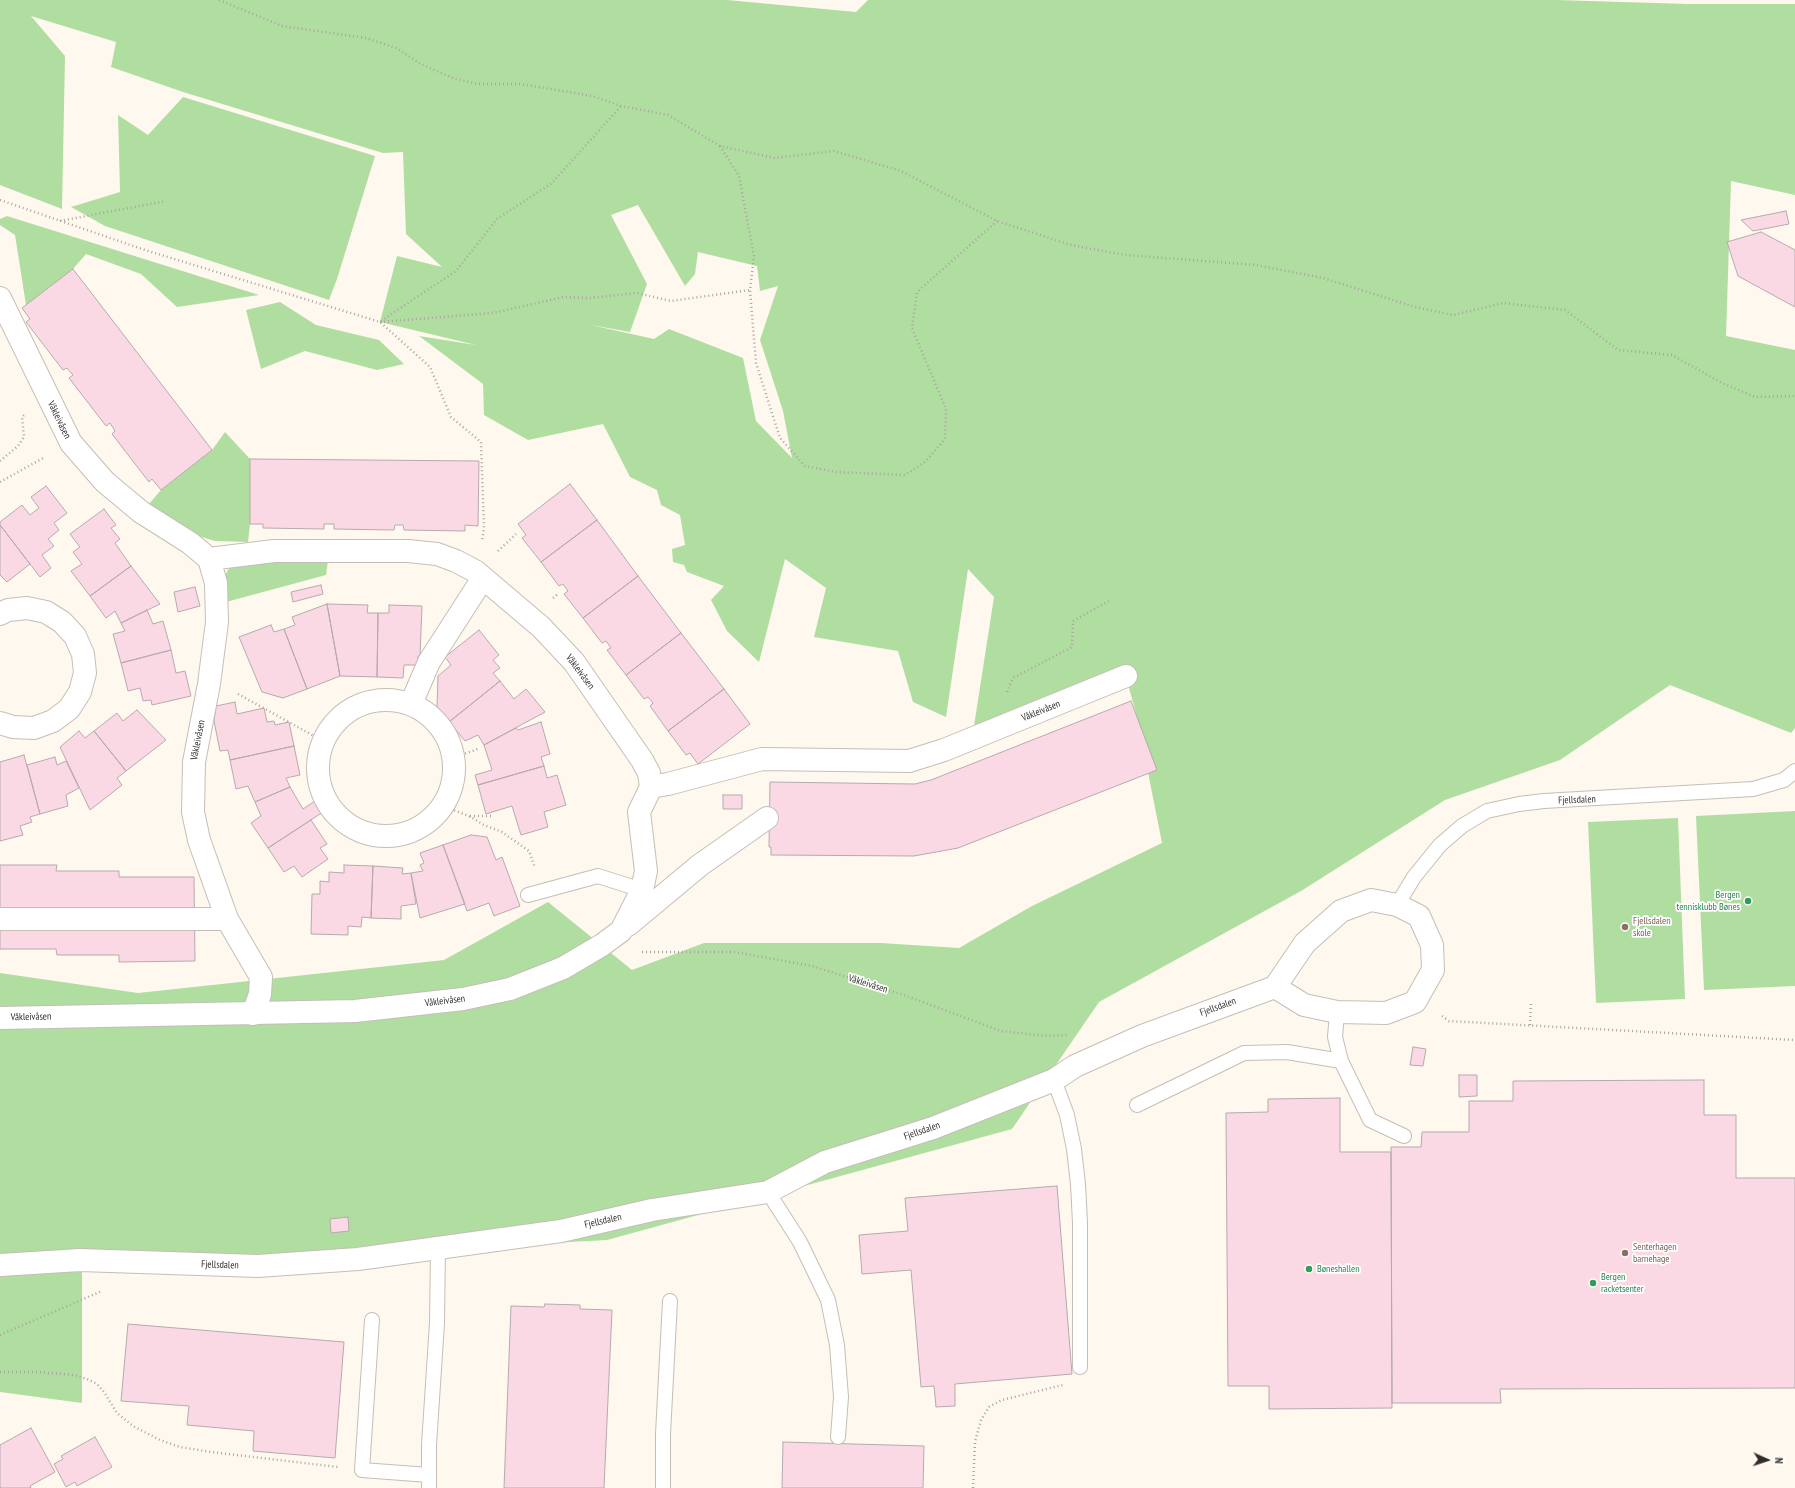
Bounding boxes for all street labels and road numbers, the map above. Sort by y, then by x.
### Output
street label: Våkleivåsen [45,399,73,441]
street label: Våkleivåsen [563,652,597,692]
street label: Våkleivåsen [1020,698,1062,724]
street label: Våkleivåsen [188,719,208,761]
street label: Fjellsdalen [1558,793,1596,807]
street label: Våkleivåsen [847,972,889,996]
street label: Våkleivåsen [424,993,466,1009]
street label: Fjellsdalen [1198,995,1238,1019]
street label: Våkleivåsen [11,1011,51,1023]
street label: Fjellsdalen [902,1119,942,1143]
street label: Fjellsdalen [583,1211,623,1231]
street label: Fjellsdalen [201,1258,239,1272]

